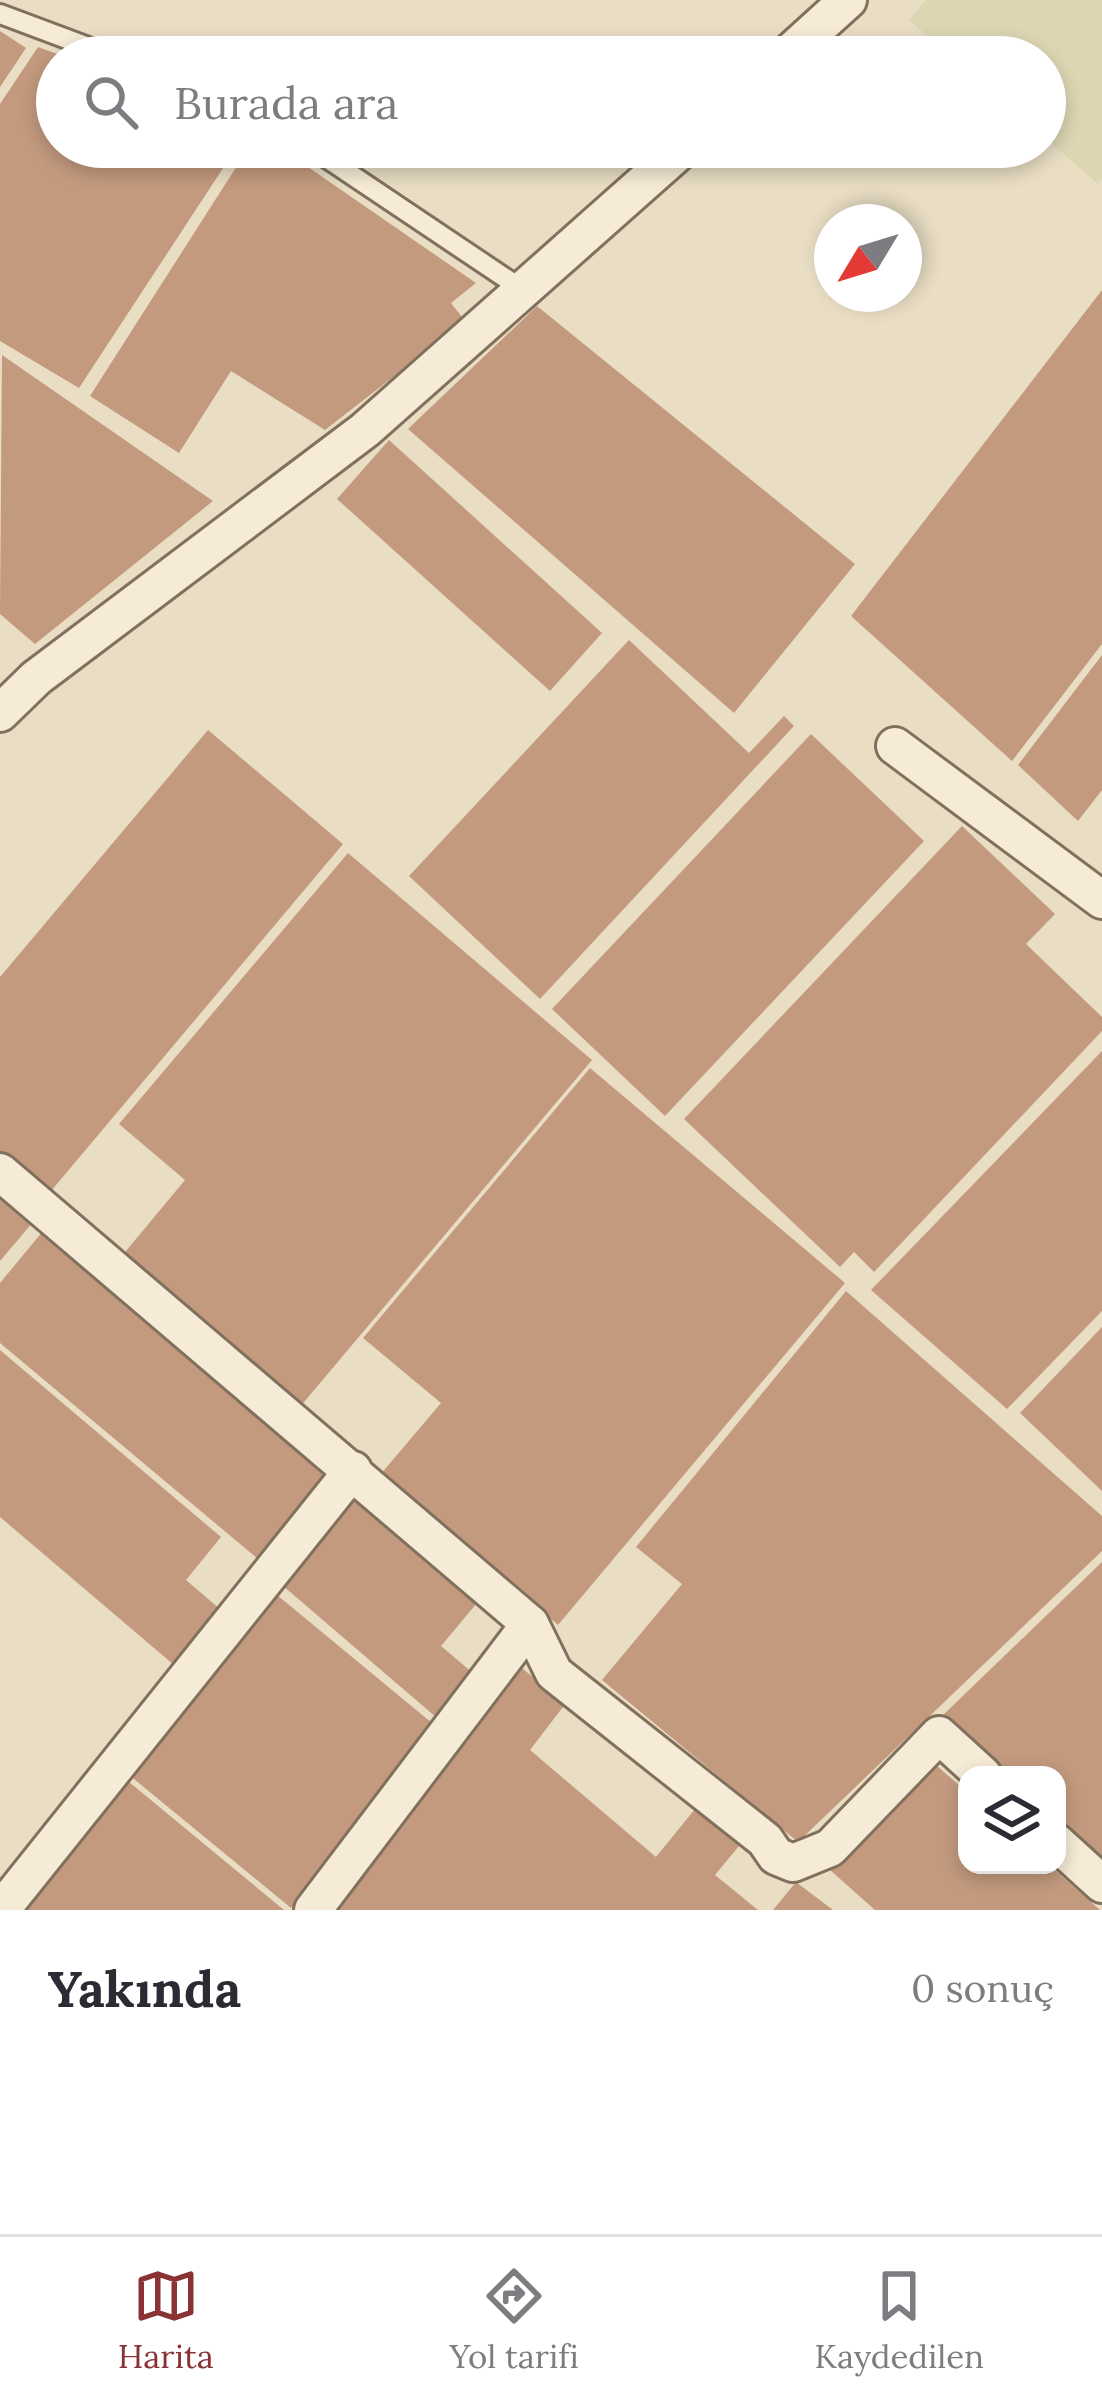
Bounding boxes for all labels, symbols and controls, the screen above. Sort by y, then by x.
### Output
search box [36,36,1066,168]
icon: search [78,69,144,135]
text: Burada ara [174,74,399,131]
north arrow [814,204,922,312]
map controls [958,1766,1066,1874]
button: layers [958,1766,1066,1874]
text: Yakında [48,1956,241,2021]
text: 0 sonuç [911,1963,1054,2013]
tab: Harita [118,2263,214,2377]
tab: Yol tarifi [449,2263,579,2377]
tab: Kaydedilen [814,2263,984,2377]

